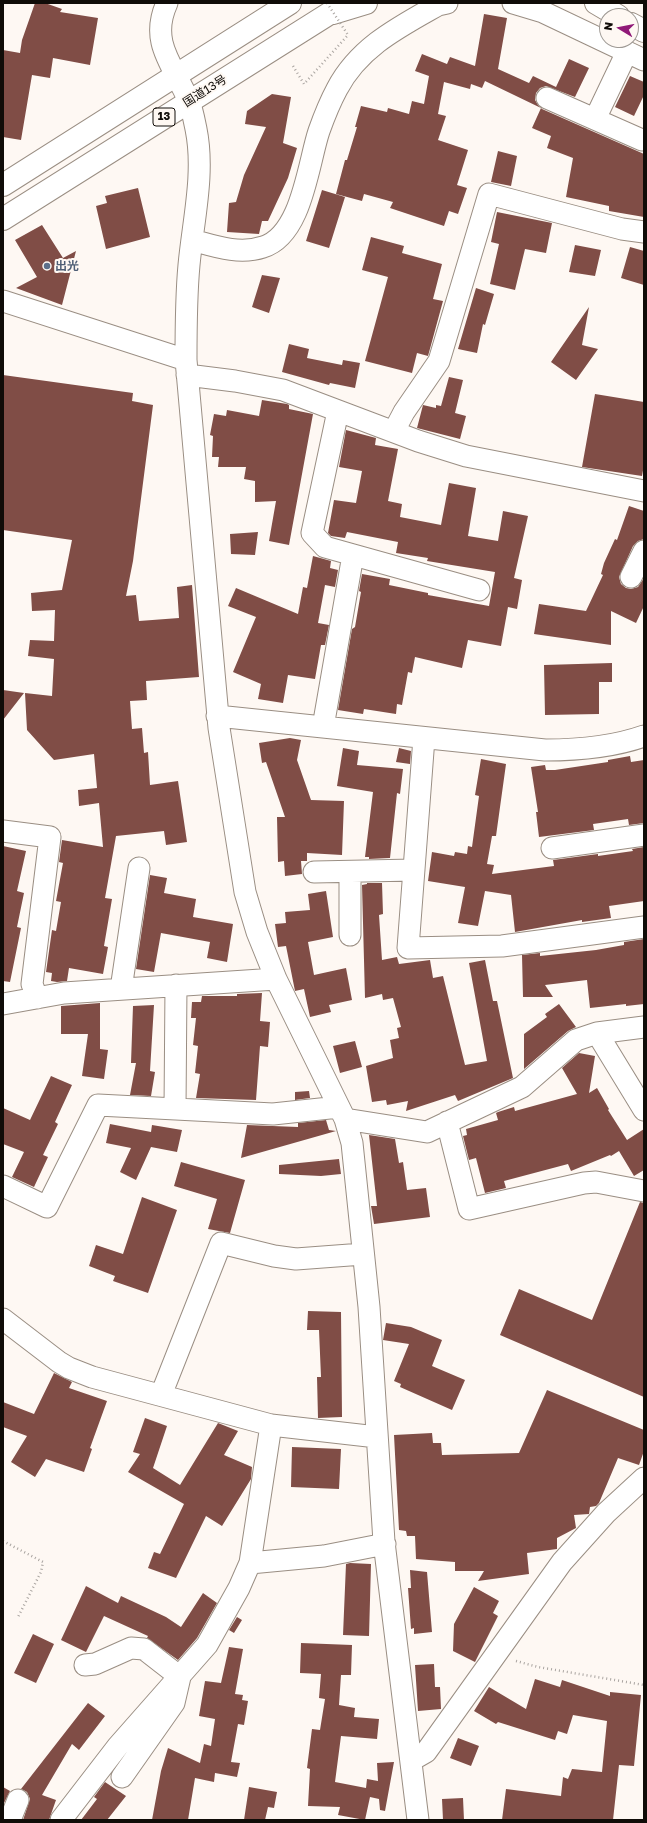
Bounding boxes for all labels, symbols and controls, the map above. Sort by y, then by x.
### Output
north arrow [599,8,639,48]
text: N [601,21,615,31]
street label: 国道13号 [180,72,230,110]
road number: 13 [153,108,175,126]
place label: 出光 [55,259,79,273]
marker: 出光 [42,261,52,271]

